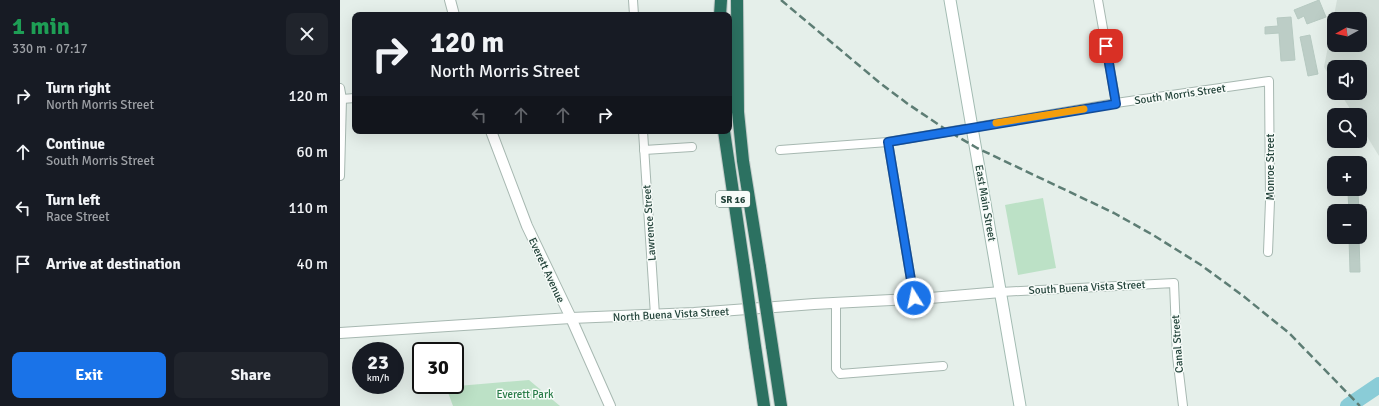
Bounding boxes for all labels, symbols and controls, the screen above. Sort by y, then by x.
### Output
text: 1 min [12,11,70,41]
north arrow [1327,12,1367,52]
map controls [1327,12,1367,244]
button: close [286,13,328,55]
text: 120 m [430,26,504,60]
icon: right [364,28,416,80]
pin [1089,29,1123,63]
icon: arrive [1095,35,1117,57]
text: 330 m · 07:17 [12,41,88,57]
text: North Morris Street [430,60,580,82]
button: sound [1327,60,1367,100]
text: Turn right [46,79,111,97]
street label: South Morris Street [1134,82,1227,107]
icon: right [12,85,34,107]
text: 120 m [288,87,328,105]
text: North Morris Street [46,97,154,113]
icon: left [468,104,490,126]
icon: ahead [510,104,532,126]
icon: ahead [552,104,574,126]
icon: right [594,104,616,126]
button: search [1327,108,1367,148]
street label: Monroe Street [1264,133,1277,200]
text: Continue [46,135,105,153]
icon: ahead [12,141,34,163]
text: 60 m [297,143,328,161]
text: South Morris Street [46,153,155,169]
button: + [1327,156,1367,196]
street label: East Main Street [972,164,999,242]
street label: Lawrence Street [640,184,659,261]
text: Turn left [46,191,100,209]
road number: SR 16 [716,191,750,207]
icon: left [12,197,34,219]
text: 110 m [288,199,328,217]
button: − [1327,204,1367,244]
text: Race Street [46,209,110,225]
street label: Everett Avenue [526,236,567,305]
icon: arrive [12,253,34,275]
text: Arrive at destination [46,255,181,273]
text: 40 m [297,255,328,273]
position arrow [893,277,935,319]
street label: South Buena Vista Street [1028,278,1146,297]
street label: North Buena Vista Street [613,305,730,324]
street label: Canal Street [1169,314,1186,373]
speed limit sign: 30 [412,342,464,394]
text: 23 [367,350,389,375]
button: Exit [12,352,166,398]
button: Share [174,352,328,398]
text: km/h [367,372,389,384]
park label: Everett Park [496,388,554,401]

